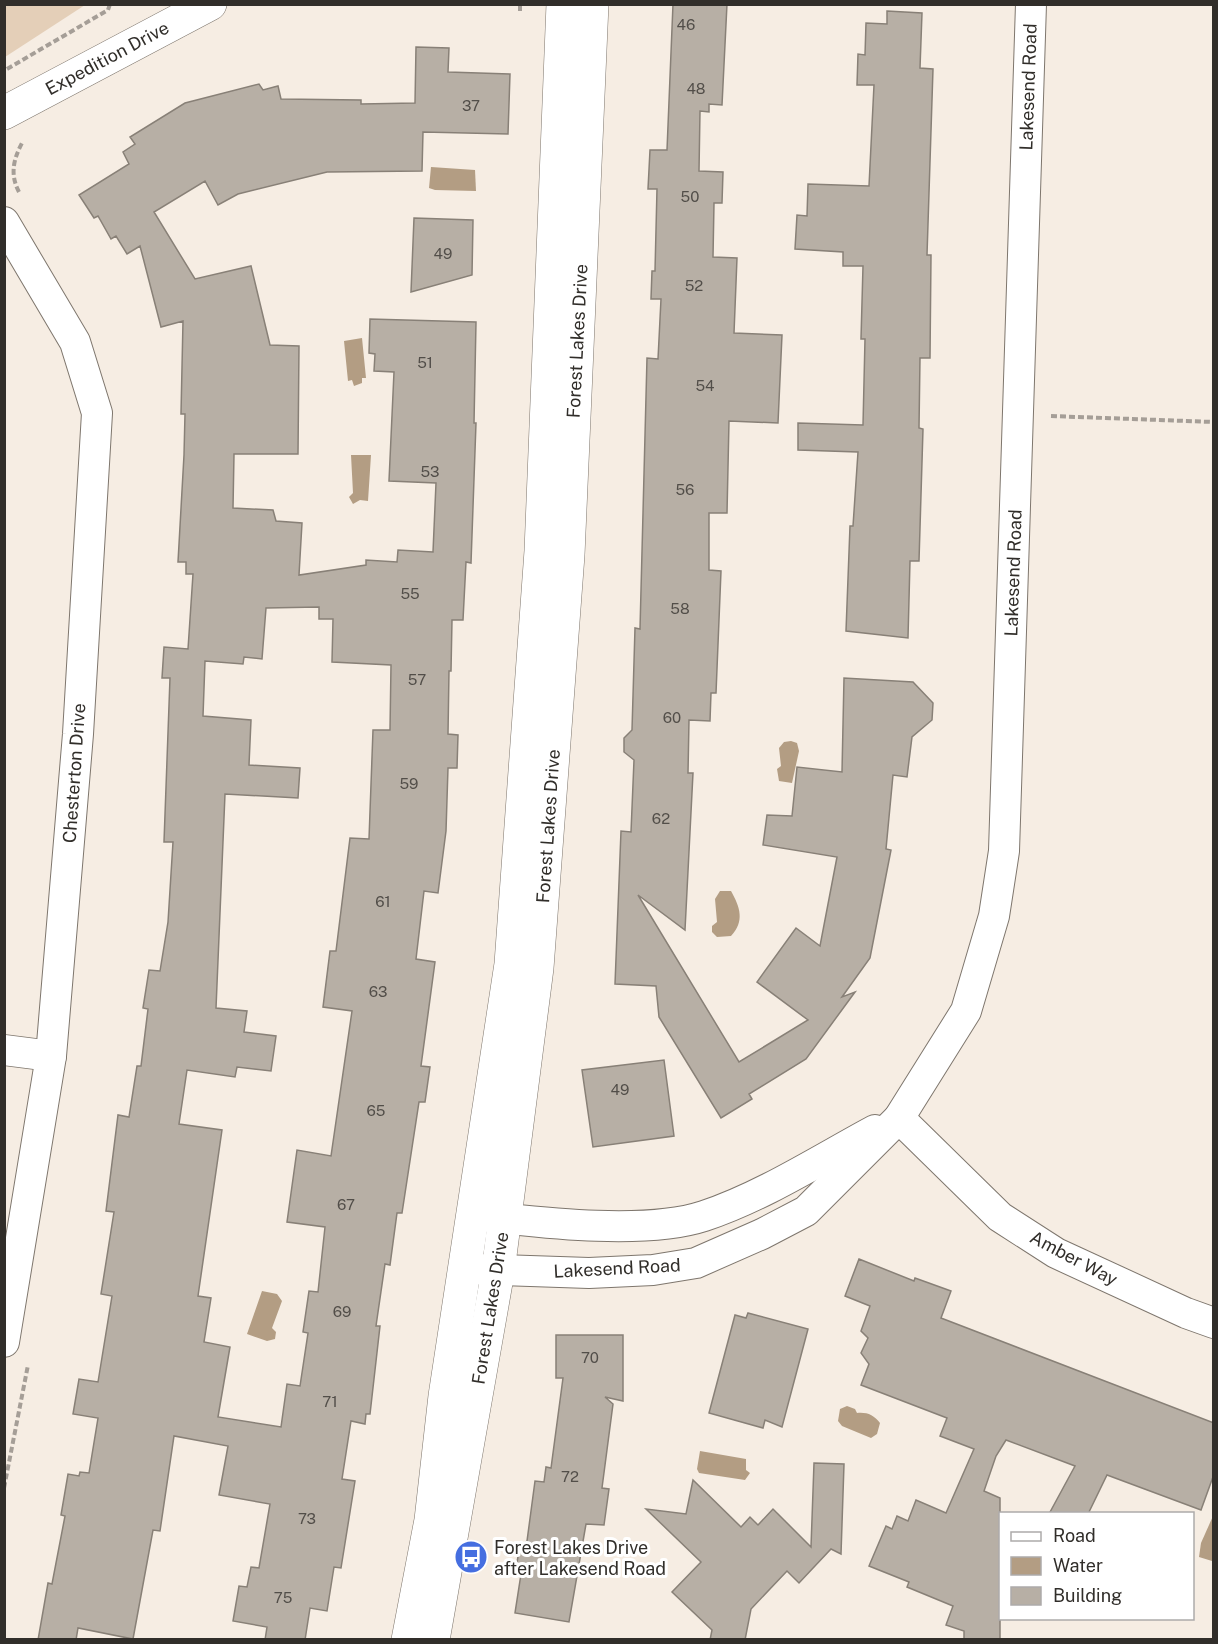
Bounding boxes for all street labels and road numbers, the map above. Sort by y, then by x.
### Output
street label: Expedition Drive [42,17,172,99]
street label: Lakesend Road [1015,23,1041,151]
street label: Forest Lakes Drive [562,263,592,419]
street label: Lakesend Road [1000,509,1026,637]
street label: Chesterton Drive [59,702,89,844]
street label: Forest Lakes Drive [532,748,564,904]
street label: Amber Way [1027,1226,1122,1290]
street label: Forest Lakes Drive [468,1230,512,1386]
street label: Lakesend Road [553,1254,681,1282]

